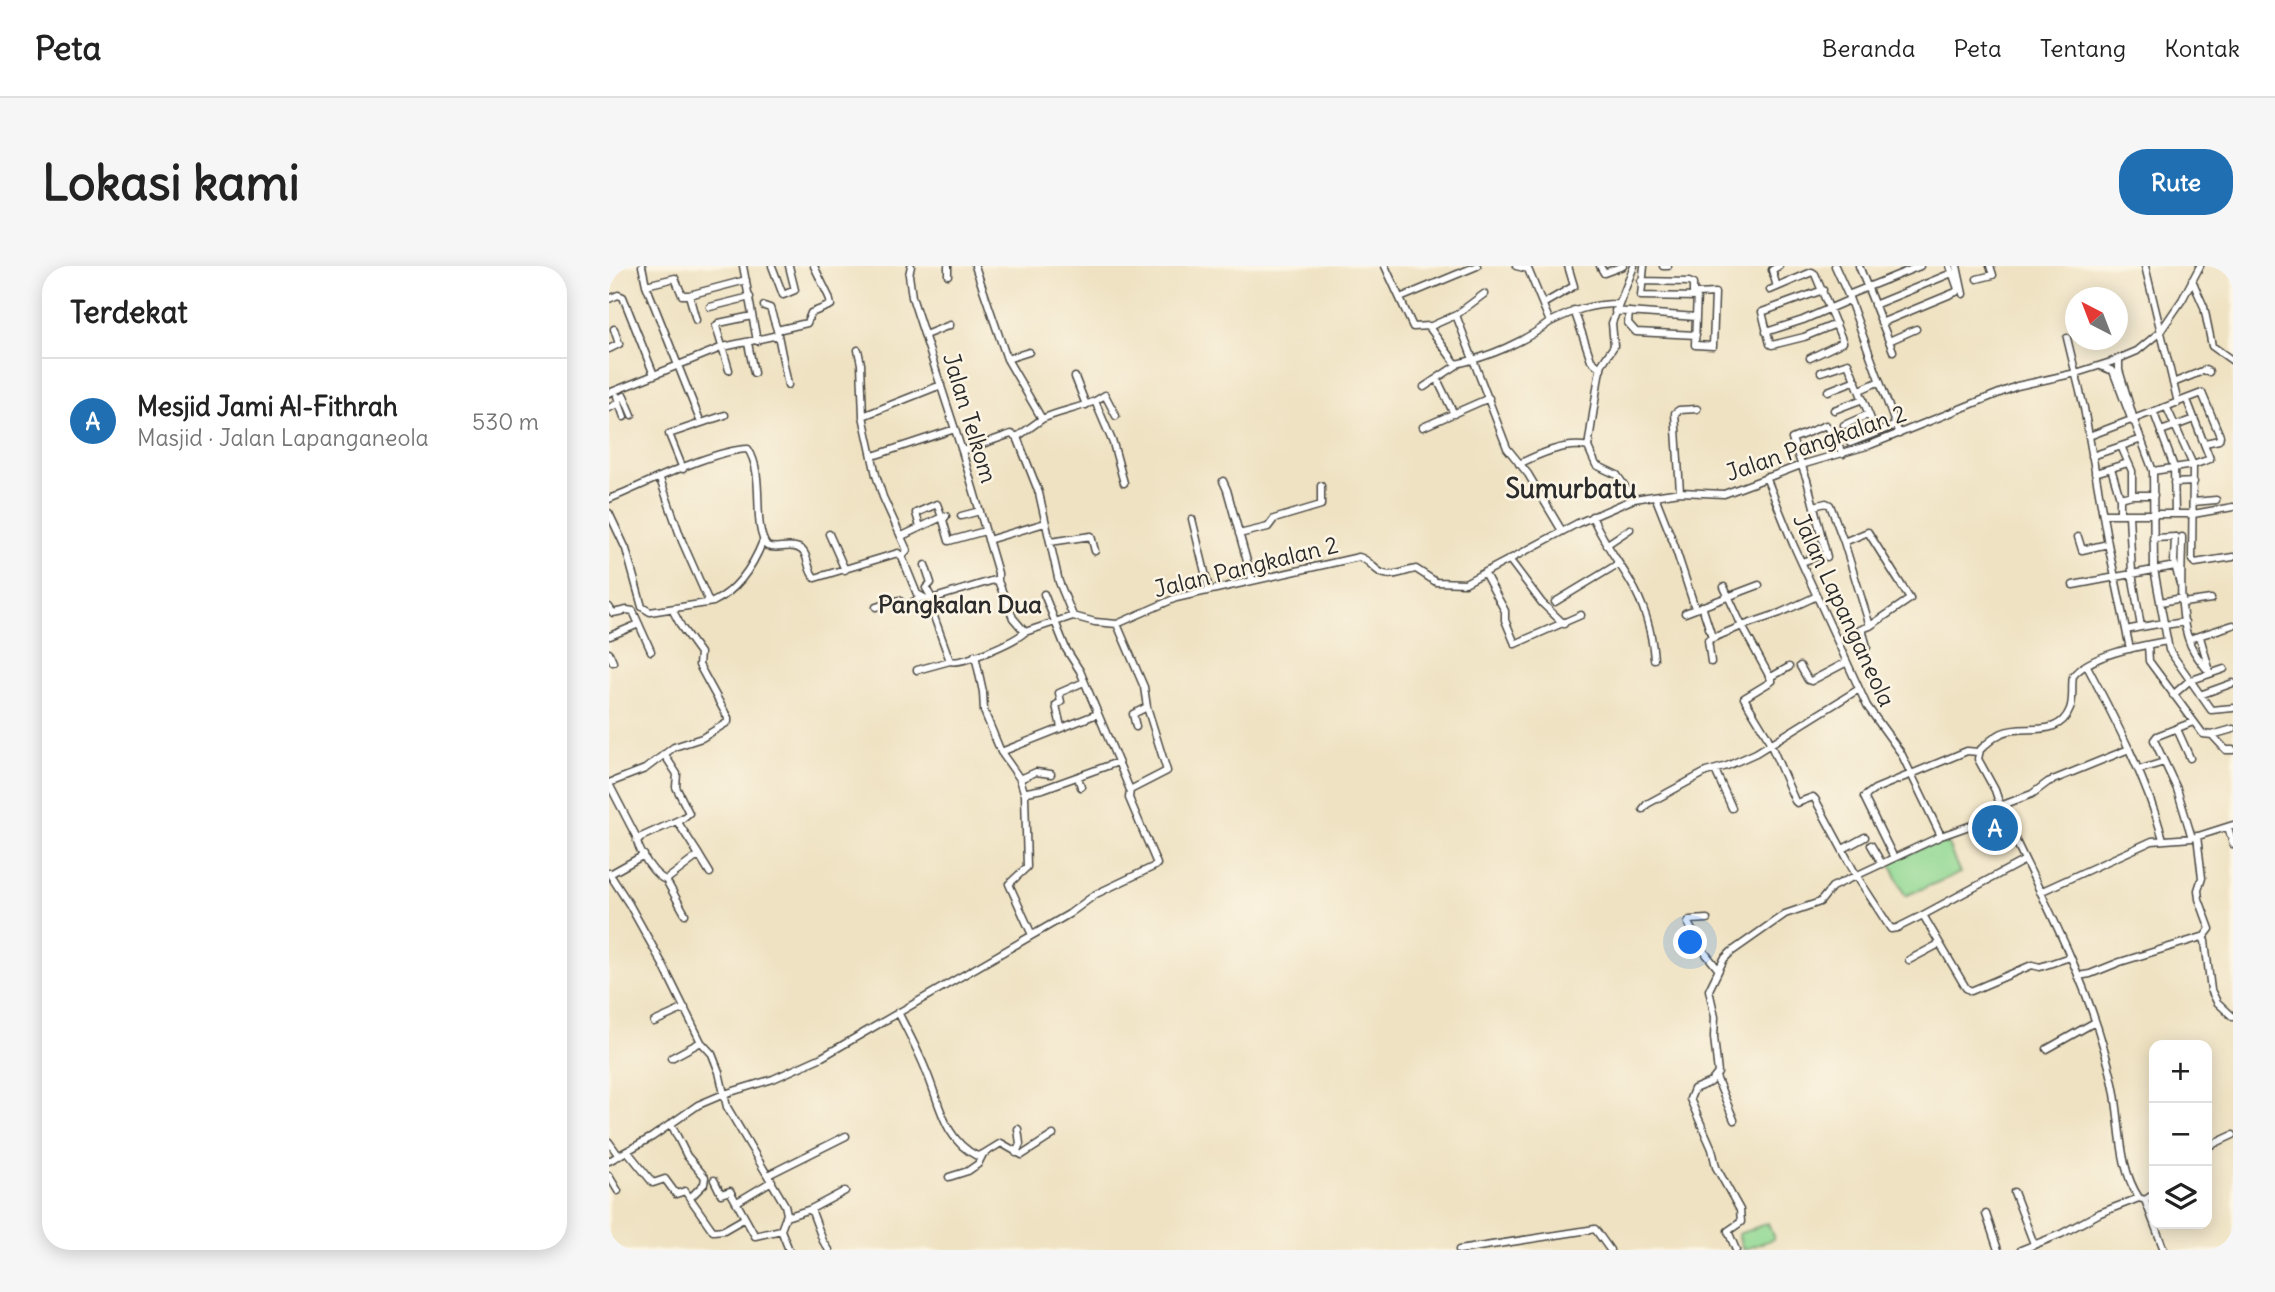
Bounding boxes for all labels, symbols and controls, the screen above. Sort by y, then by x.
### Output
text: Peta [35,27,101,69]
text: Beranda [1822,33,1915,63]
text: Peta [1953,33,2002,63]
text: Tentang [2040,33,2126,63]
text: Kontak [2164,33,2240,63]
button: Rute [2119,149,2233,215]
text: Lokasi kami [42,152,300,213]
north arrow [2065,287,2128,350]
text: Terdekat [70,293,188,331]
street label: Jalan Telkom [937,349,1004,486]
text: Mesjid Jami Al-Fithrah [137,390,398,423]
street label: Jalan Pangkalan 2 [1722,398,1910,487]
text: A [86,407,100,436]
text: 530 m [472,407,539,436]
text: Masjid · Jalan Lapanganeola [137,423,429,452]
district label: Sumurbatu [1505,472,1637,505]
street label: Jalan Lapanganeola [1787,509,1902,711]
street label: Jalan Pangkalan 2 [1151,530,1341,603]
district label: Pangkalan Dua [878,589,1042,619]
pin: A [1972,802,2018,854]
your location [1673,925,1707,959]
map controls [2149,1040,2212,1229]
button: + [2149,1040,2212,1103]
button: − [2149,1103,2212,1166]
button: layers [2149,1166,2212,1229]

